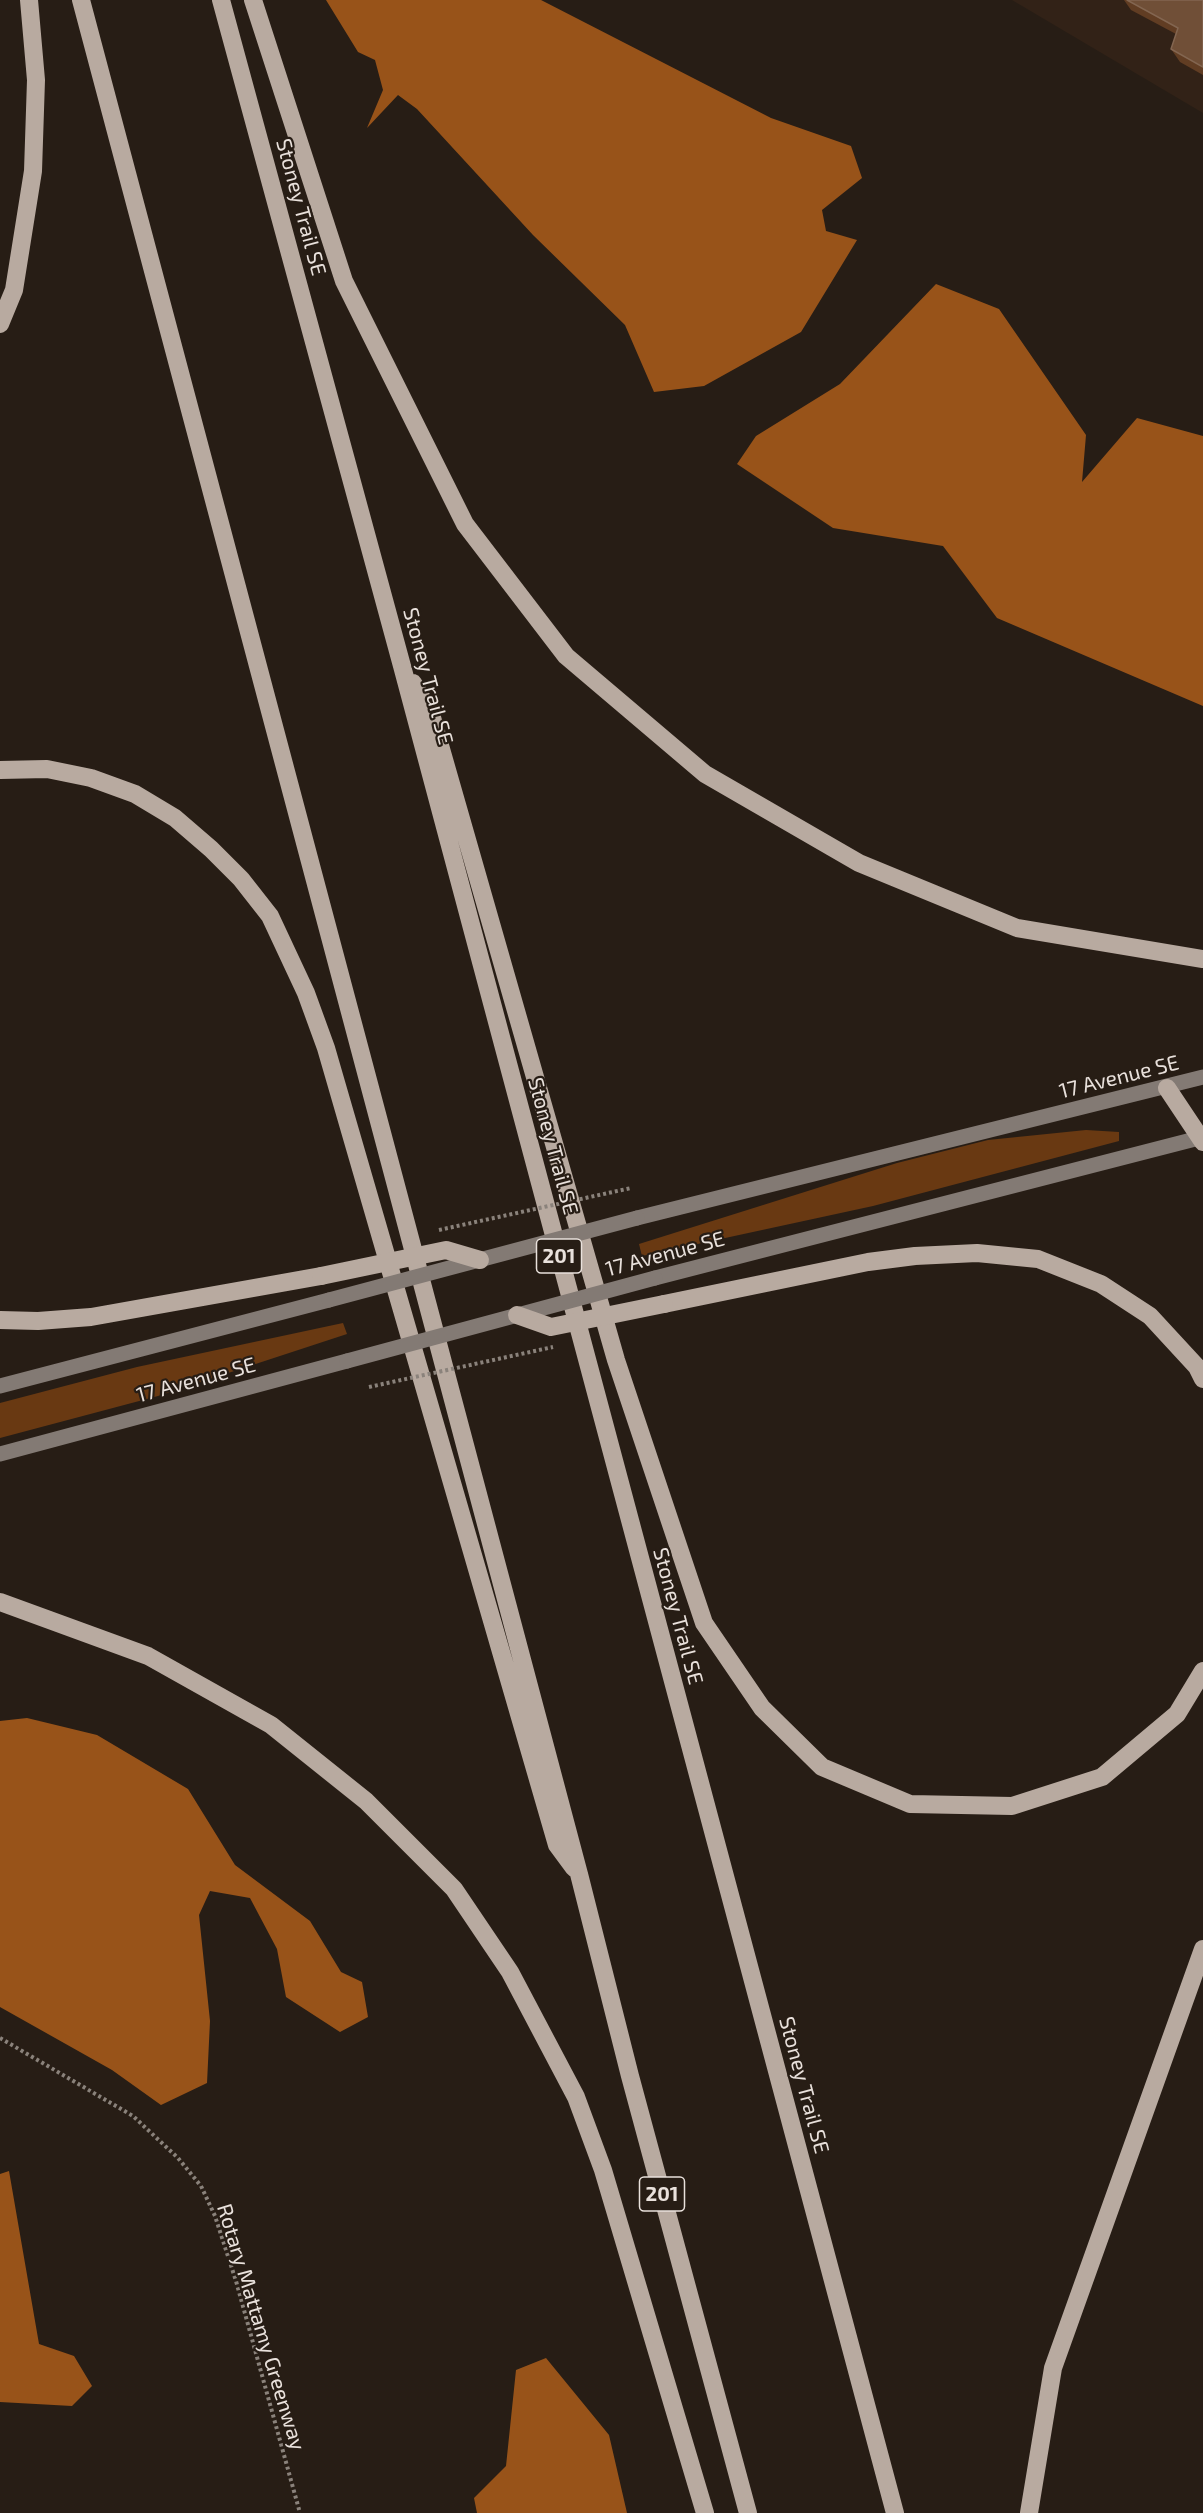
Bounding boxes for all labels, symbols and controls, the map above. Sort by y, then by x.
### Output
street label: Stoney Trail SE [271,136,331,278]
street label: Stoney Trail SE [398,605,458,747]
street label: 17 Avenue SE [1057,1050,1181,1104]
street label: Stoney Trail SE [523,1075,583,1217]
street label: 17 Avenue SE [603,1226,727,1282]
road number: 201 [536,1239,582,1273]
street label: 17 Avenue SE [134,1352,258,1408]
street label: Stoney Trail SE [648,1545,708,1687]
street label: Stoney Trail SE [774,2014,834,2156]
road number: 201 [640,2177,684,2211]
street label: Rotary Mattamy Greenway [212,2201,310,2453]

